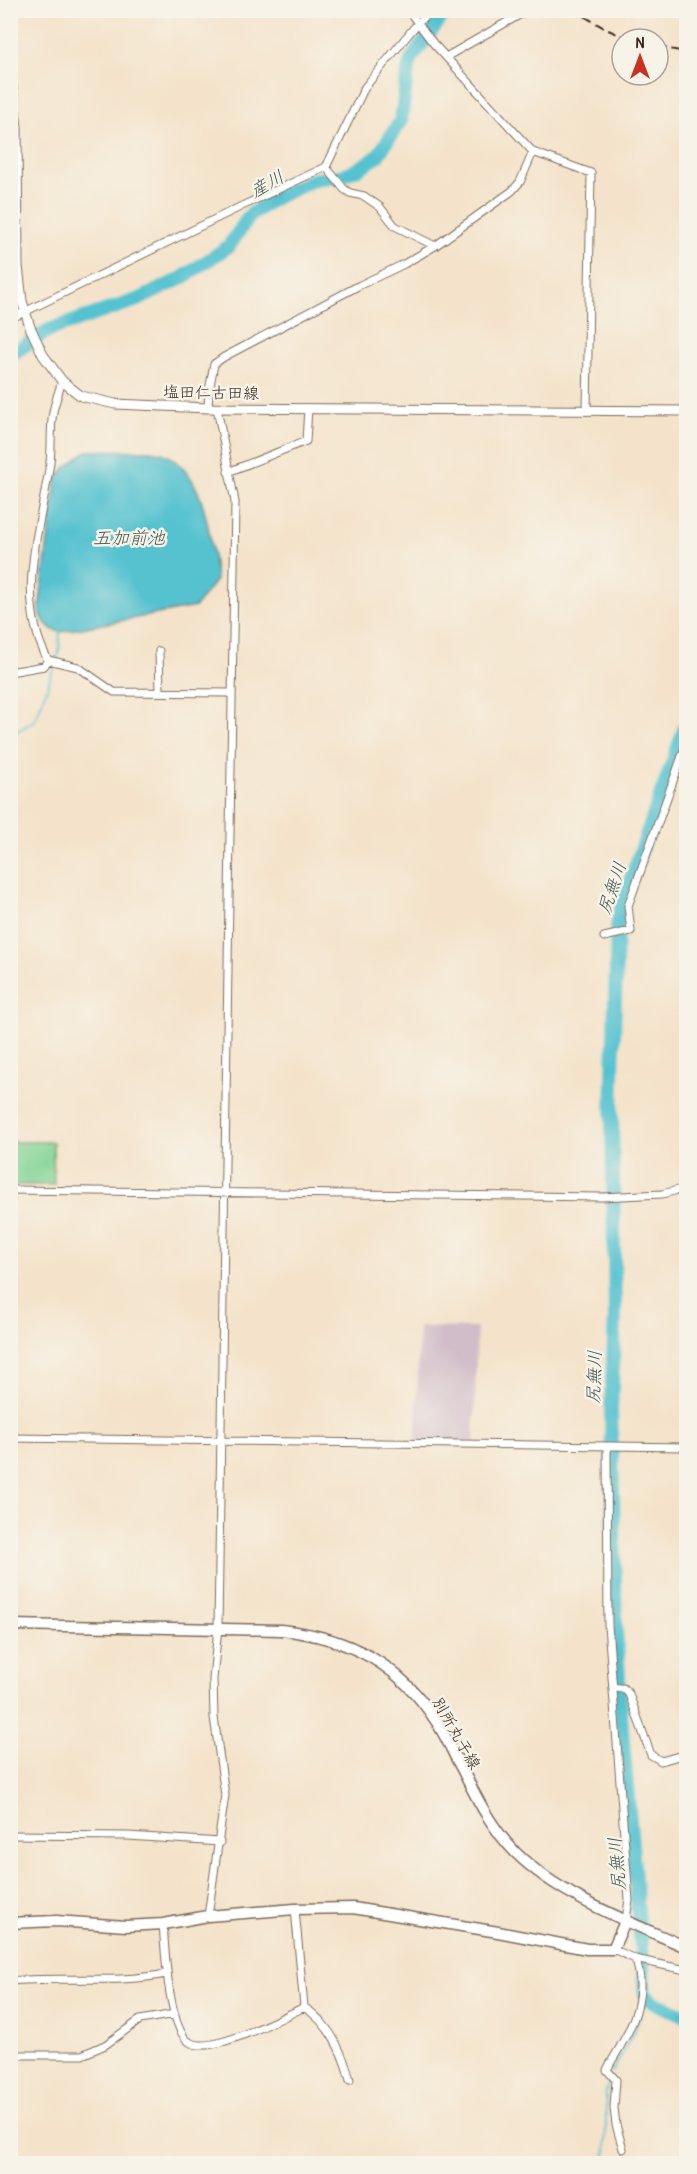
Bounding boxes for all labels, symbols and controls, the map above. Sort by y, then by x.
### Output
north arrow [610,27,670,87]
text: N [636,31,645,53]
water label: 産川 [245,164,289,203]
street label: 塩田仁古田線 [163,380,259,404]
water label: 五加前池 [93,525,166,550]
water label: 尻無川 [591,858,632,917]
water label: 尻無川 [580,1350,607,1404]
street label: 別所丸子線 [427,1693,487,1773]
water label: 尻無川 [602,1836,631,1892]

